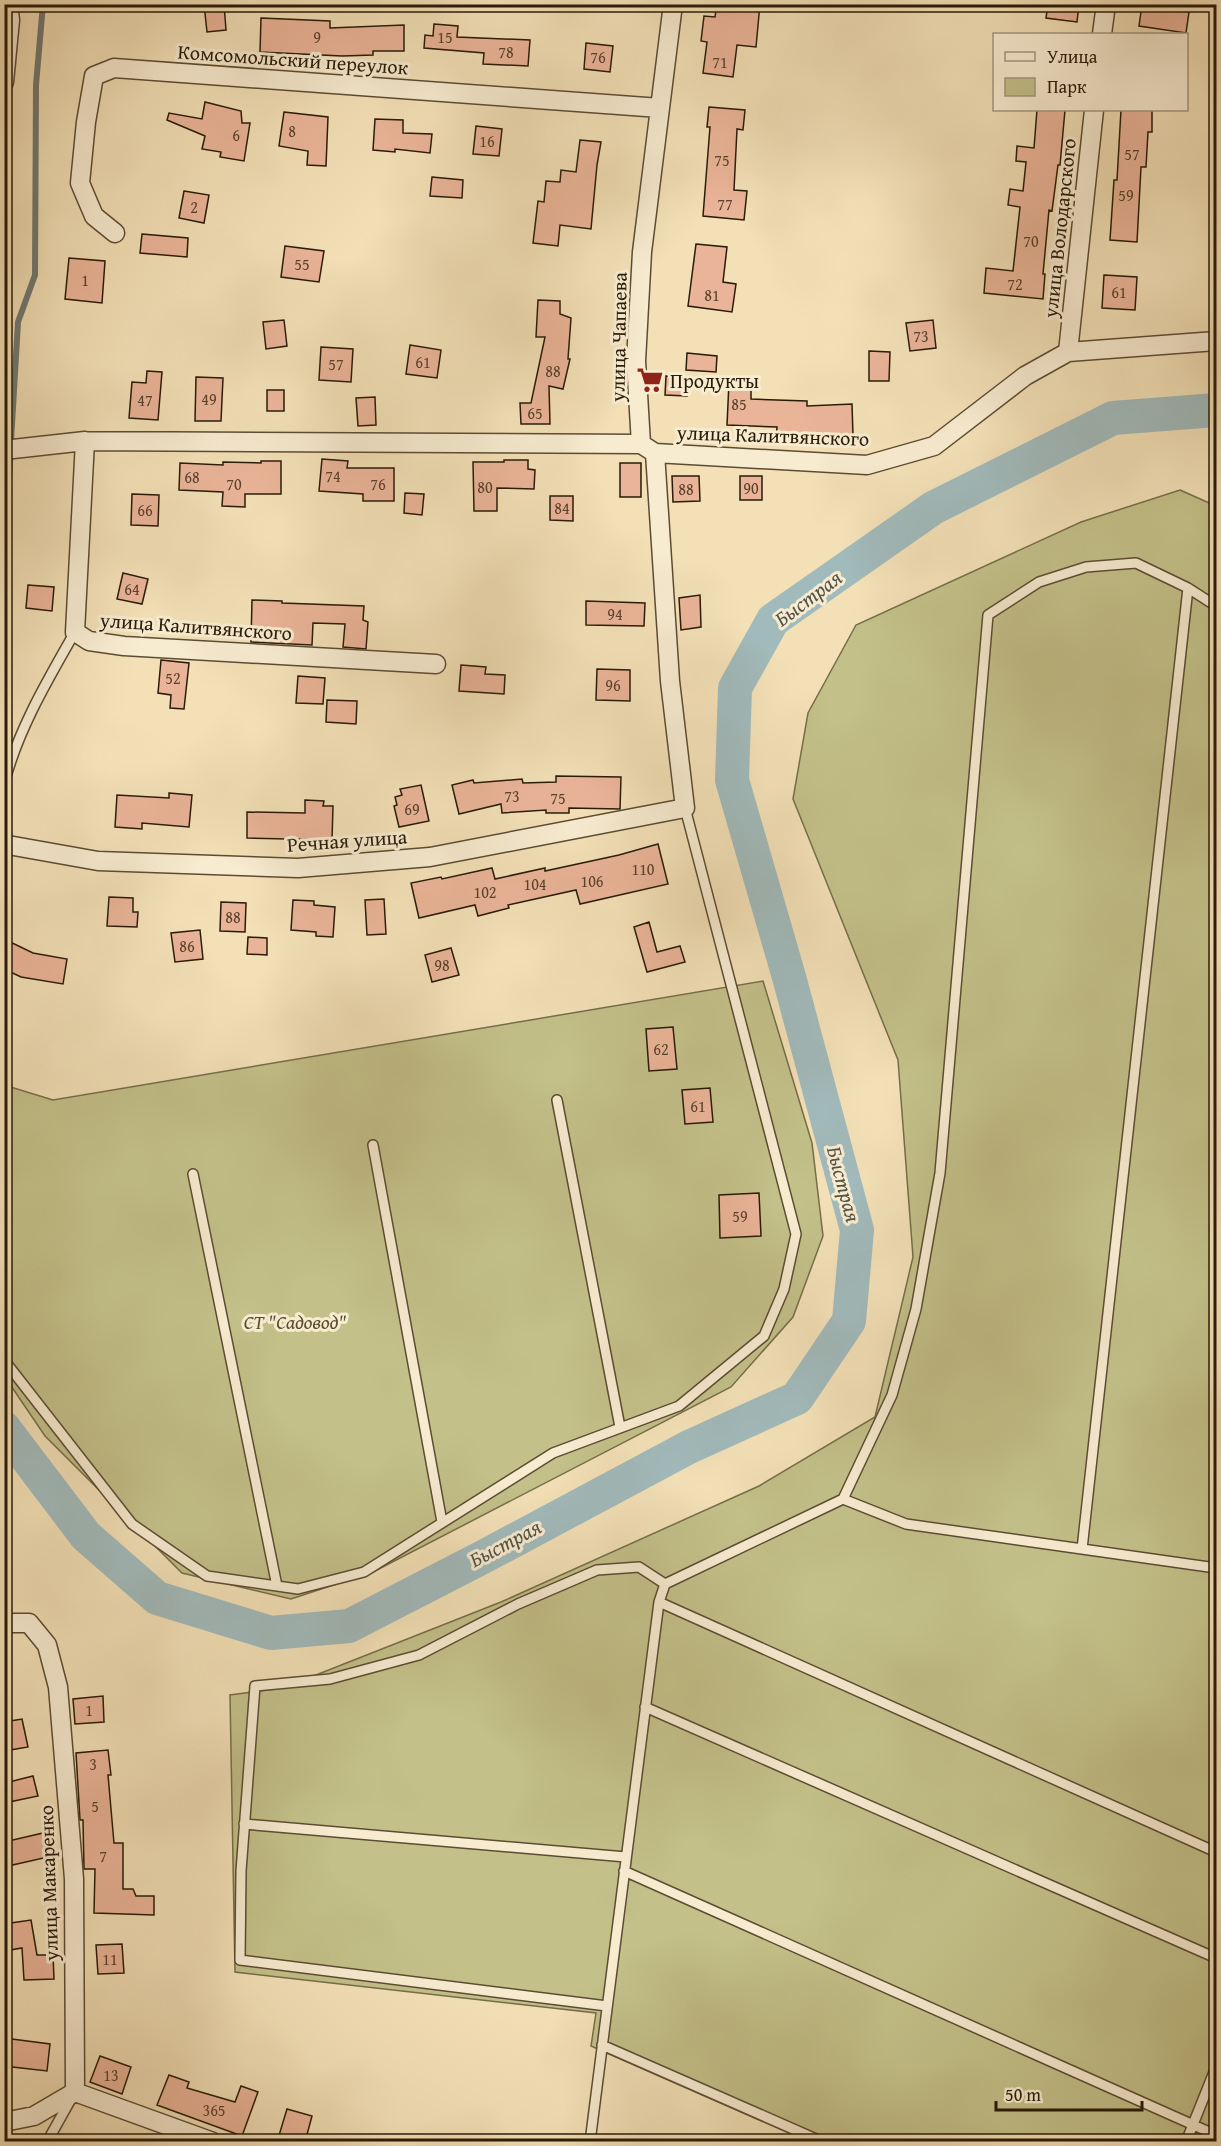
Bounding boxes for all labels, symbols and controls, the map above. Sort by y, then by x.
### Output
house number: 9 [313,25,321,49]
house number: 15 [437,25,453,49]
legend [993,33,1188,111]
street label: Комсомольский переулок [177,36,410,82]
house number: 78 [498,40,514,64]
text: Улица [1047,43,1098,70]
house number: 76 [590,45,606,69]
house number: 71 [712,50,728,74]
text: Парк [1047,73,1087,100]
house number: 8 [288,119,296,143]
house number: 6 [232,123,240,147]
house number: 16 [479,129,495,153]
street label: улица Володарского [1035,137,1083,320]
house number: 57 [1124,142,1140,166]
house number: 75 [714,148,730,172]
house number: 59 [1118,183,1134,207]
house number: 77 [717,192,733,216]
house number: 2 [190,195,198,219]
house number: 70 [1023,229,1039,253]
house number: 55 [294,252,310,276]
house number: 1 [81,268,89,292]
street label: улица Чапаева [602,271,634,403]
house number: 72 [1007,272,1023,296]
house number: 61 [1111,280,1127,304]
house number: 81 [704,283,720,307]
house number: 73 [913,324,929,348]
house number: 61 [415,350,431,374]
house number: 57 [328,352,344,376]
house number: 88 [545,359,561,383]
supermarket icon: Продукты [635,365,665,395]
place label: Продукты [670,366,759,395]
house number: 49 [201,387,217,411]
house number: 47 [137,388,153,412]
house number: 85 [731,392,747,416]
house number: 65 [527,401,543,425]
street label: улица Калитвянского [675,417,870,453]
house number: 74 [325,464,341,488]
house number: 68 [184,465,200,489]
house number: 70 [226,472,242,496]
house number: 76 [370,472,386,496]
house number: 80 [477,475,493,499]
house number: 90 [743,476,759,500]
house number: 88 [678,477,694,501]
house number: 84 [554,496,570,520]
house number: 66 [137,498,153,522]
water label: Быстрая [768,562,848,634]
house number: 64 [124,577,140,601]
house number: 94 [607,602,623,626]
street label: улица Калитвянского [98,605,293,647]
house number: 52 [165,666,181,690]
house number: 96 [605,673,621,697]
house number: 73 [504,784,520,808]
house number: 75 [550,786,566,810]
house number: 69 [404,797,420,821]
street label: Речная улица [286,821,409,859]
house number: 110 [631,857,655,881]
house number: 106 [580,869,604,893]
house number: 104 [523,872,547,896]
house number: 102 [473,880,497,904]
house number: 88 [225,905,241,929]
house number: 86 [179,934,195,958]
house number: 98 [434,953,450,977]
house number: 62 [653,1037,669,1061]
house number: 61 [690,1094,706,1118]
water label: Быстрая [819,1143,869,1225]
house number: 59 [732,1204,748,1228]
park label: СТ "Садовод" [244,1307,346,1336]
water label: Быстрая [463,1511,547,1575]
house number: 1 [85,1698,93,1722]
house number: 3 [89,1752,97,1776]
house number: 5 [91,1794,99,1818]
street label: улица Макаренко [31,1805,65,1962]
house number: 7 [99,1844,107,1868]
house number: 11 [102,1947,118,1971]
house number: 13 [103,2063,119,2087]
scale bar [996,2074,1142,2112]
text: 50 m [1005,2081,1041,2108]
house number: 365 [202,2098,226,2122]

